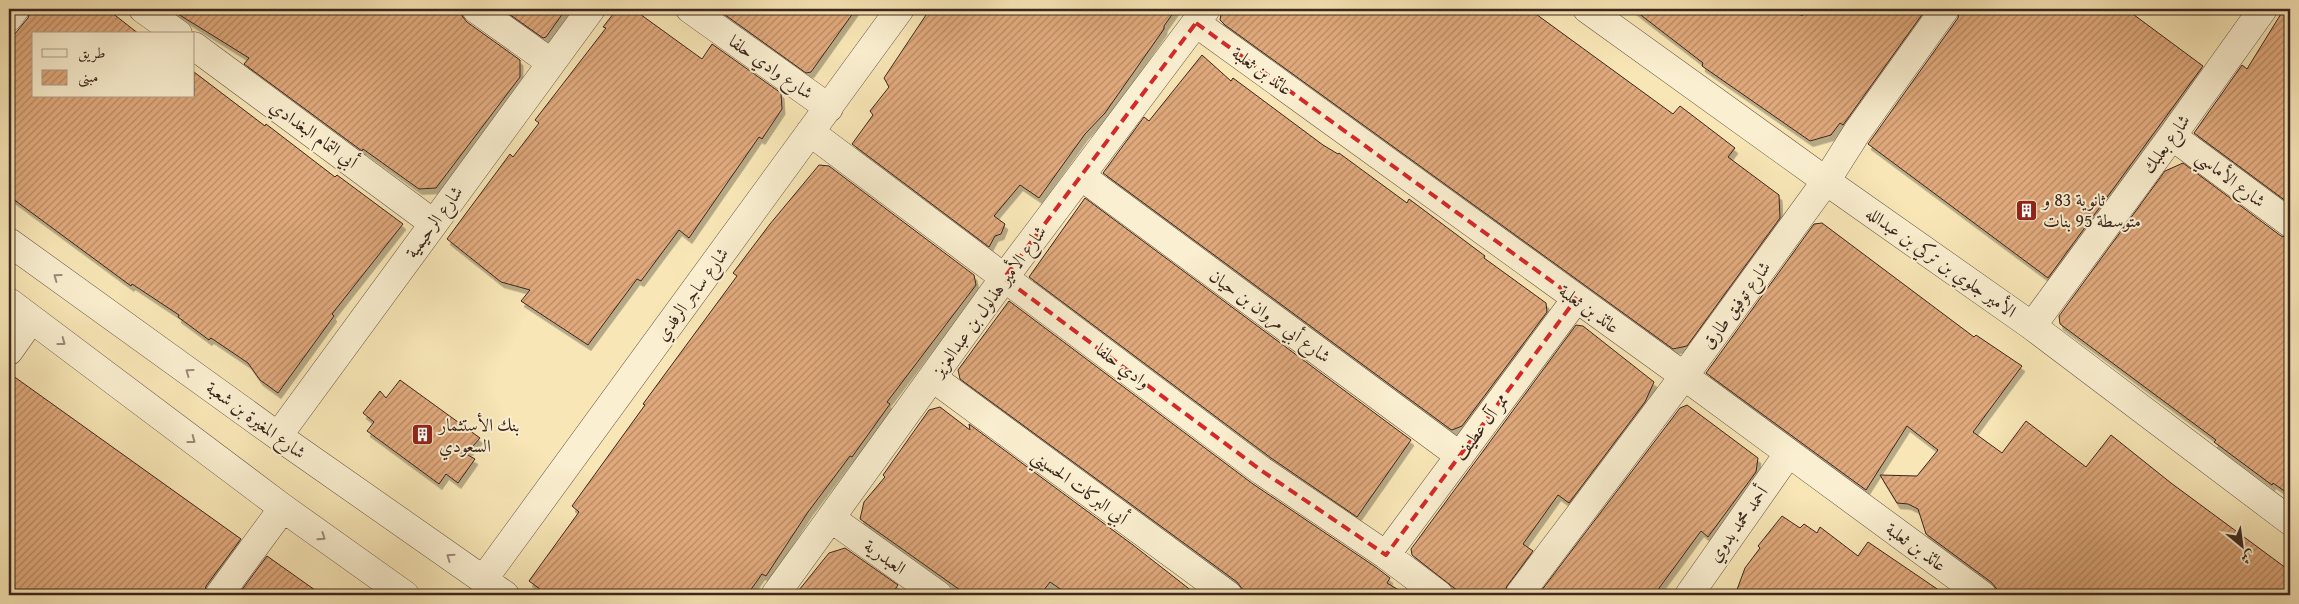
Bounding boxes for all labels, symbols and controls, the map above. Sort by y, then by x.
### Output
street label: شارع وادي حلفا [722,28,819,107]
legend [32,32,195,98]
street label: عائذ بن ثعلبة [1226,39,1298,102]
text: طريق [78,42,105,63]
text: مبنى [78,66,98,88]
street label: أبي التمام البغدادي [263,92,364,178]
street label: شارع بعلبك [2135,108,2198,180]
street label: شارع الأماسي [2188,143,2272,217]
street label: شارع الرحيمية [398,180,471,265]
place label: ثانوية 83 و متوسطة 95 بنات [2041,186,2141,234]
building icon: ثانوية 83 و متوسطة 95 بنات [2015,198,2039,222]
street label: الأمير جلوي بن تركي بن عبدالله [1859,199,2022,326]
street label: شارع الأمير هذلول بن عبدالعزيز [923,220,1054,385]
street label: شارع ساجر الرفدي [648,241,736,347]
street label: شارع توفيق طارق [1694,255,1778,356]
street label: شارع أبي مروان بن حيان [1203,262,1337,371]
one-way arrow [53,274,63,283]
street label: عائذ بن ثعلبة [1553,277,1625,340]
street label: وادي حلفا [1089,336,1156,397]
one-way arrow [56,337,65,345]
one-way arrow [185,369,195,378]
street label: شارع المغيرة بن شعبة [199,374,312,467]
street label: ممر آل عطيف [1446,387,1515,466]
place label: بنك الأستثمار السعودي [437,411,519,461]
building icon: بنك الأستثمار السعودي [411,423,435,447]
one-way arrow [186,434,196,443]
street label: أبي البركات الحسيني [1024,442,1135,534]
street label: أحمد محمد بدوي [1701,480,1776,568]
street label: عائذ بن ثعلبة [1880,515,1952,578]
north arrow [2216,522,2266,572]
one-way arrow [316,531,325,539]
street label: العبدرية [859,532,912,581]
text: ش [2237,545,2259,570]
one-way arrow [447,554,456,563]

